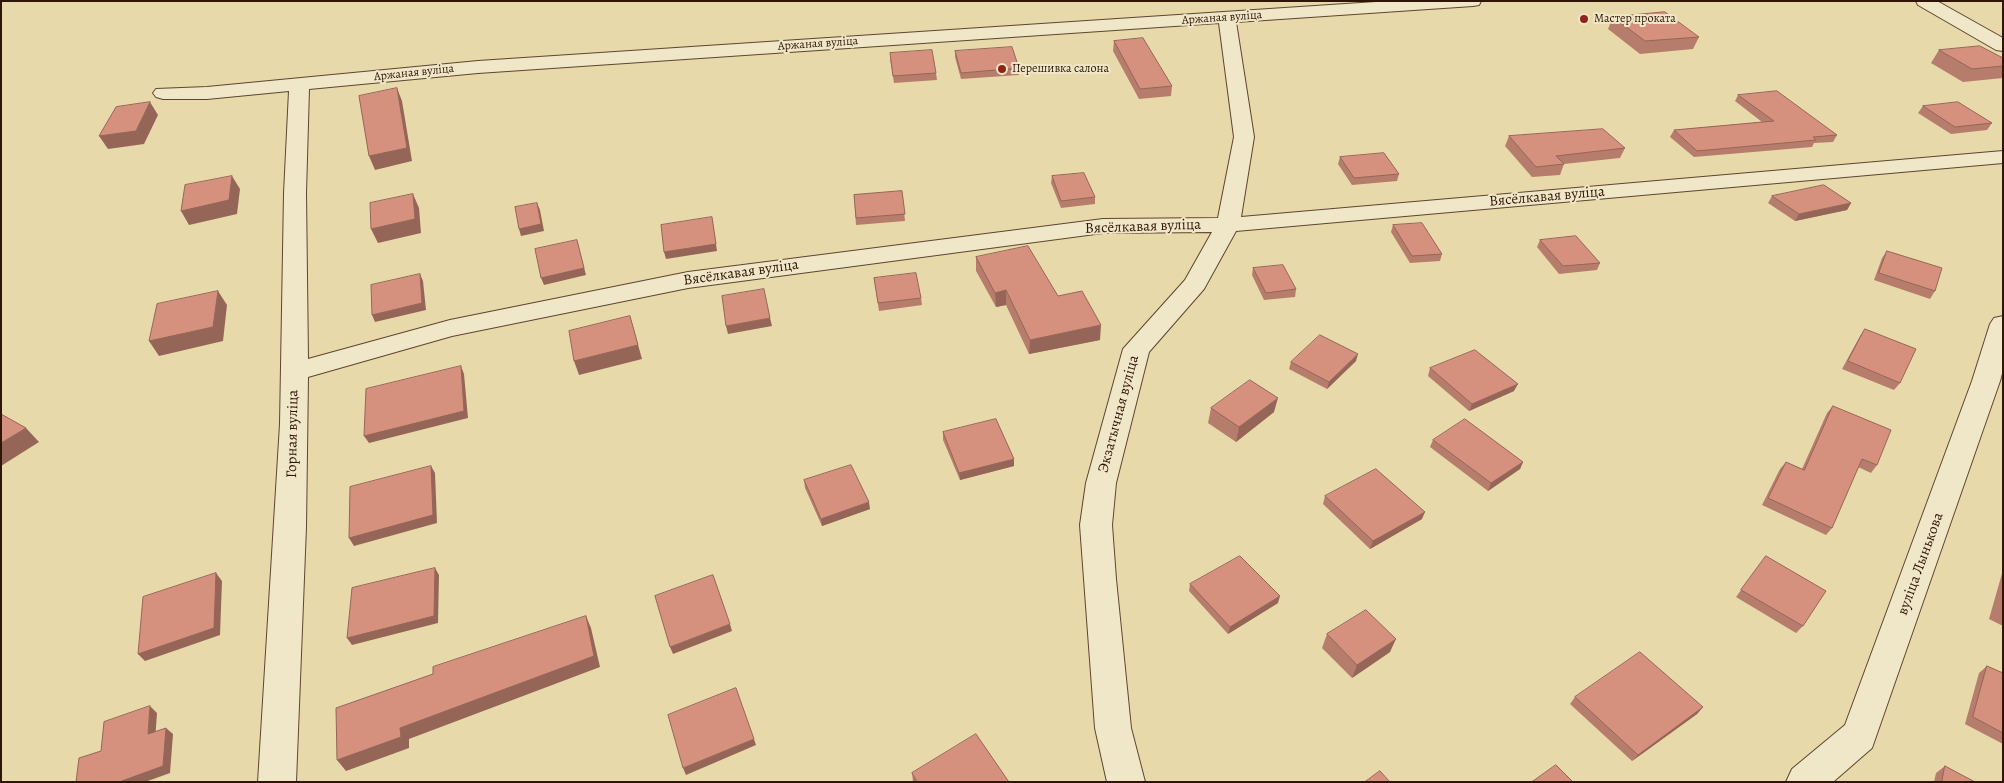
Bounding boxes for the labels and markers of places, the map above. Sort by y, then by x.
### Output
place label: Мастер проката [1594,12,1676,26]
marker: Мастер проката [1578,13,1590,25]
place label: Перешивка салона [1012,62,1109,76]
marker: Перешивка салона [996,63,1008,75]

